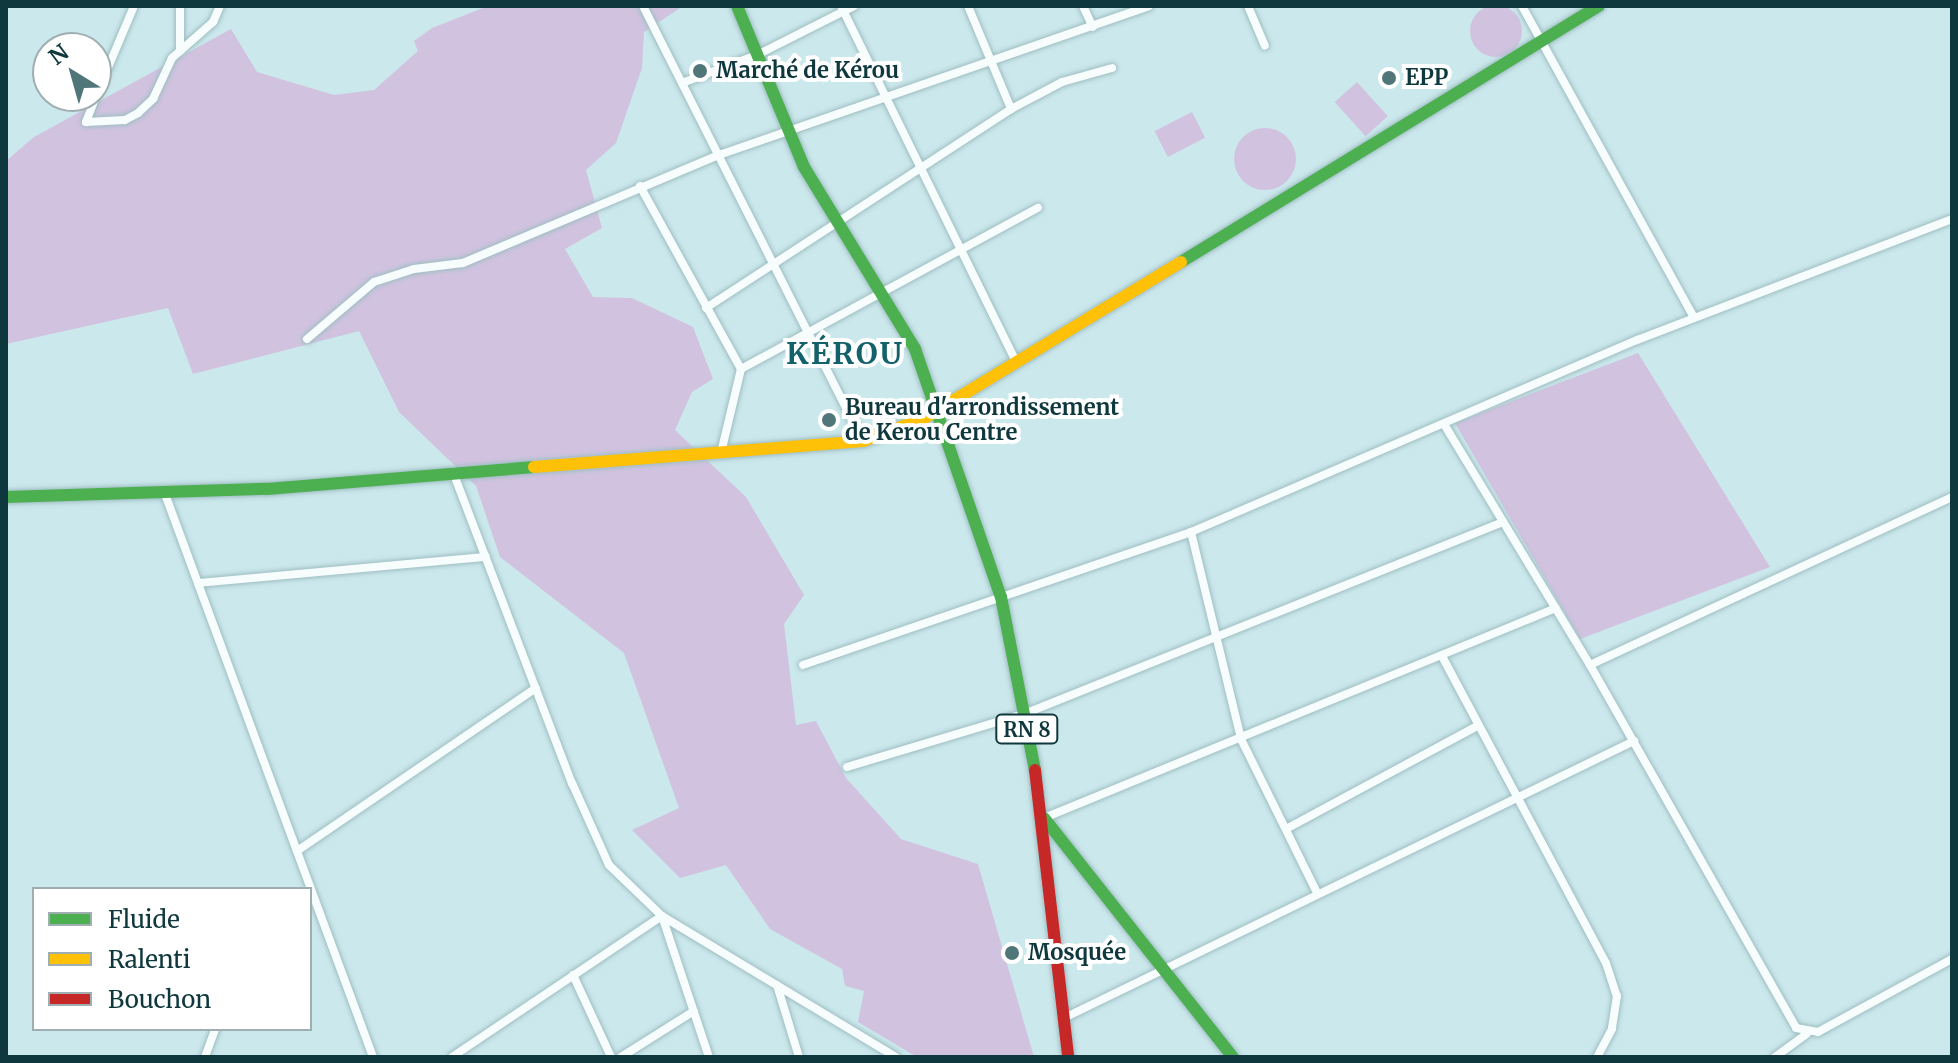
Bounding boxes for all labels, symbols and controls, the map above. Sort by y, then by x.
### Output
north arrow [32,32,112,112]
text: N [43,38,74,71]
place label: Marché de Kérou [716,58,899,84]
marker: Marché de Kérou [691,62,709,80]
place label: EPP [1405,65,1448,91]
marker: EPP [1380,69,1398,87]
district label: KÉROU [786,335,904,371]
place label: Bureau d'arrondissement de Kerou Centre [845,394,1119,446]
marker: Bureau d'arrondissement de Kerou Centre [820,411,838,429]
road number: RN 8 [995,713,1059,745]
legend [32,887,312,1031]
text: Fluide [108,904,180,935]
place label: Mosquée [1028,940,1126,966]
text: Ralenti [108,944,191,975]
marker: Mosquée [1003,944,1021,962]
text: Bouchon [108,984,211,1015]

